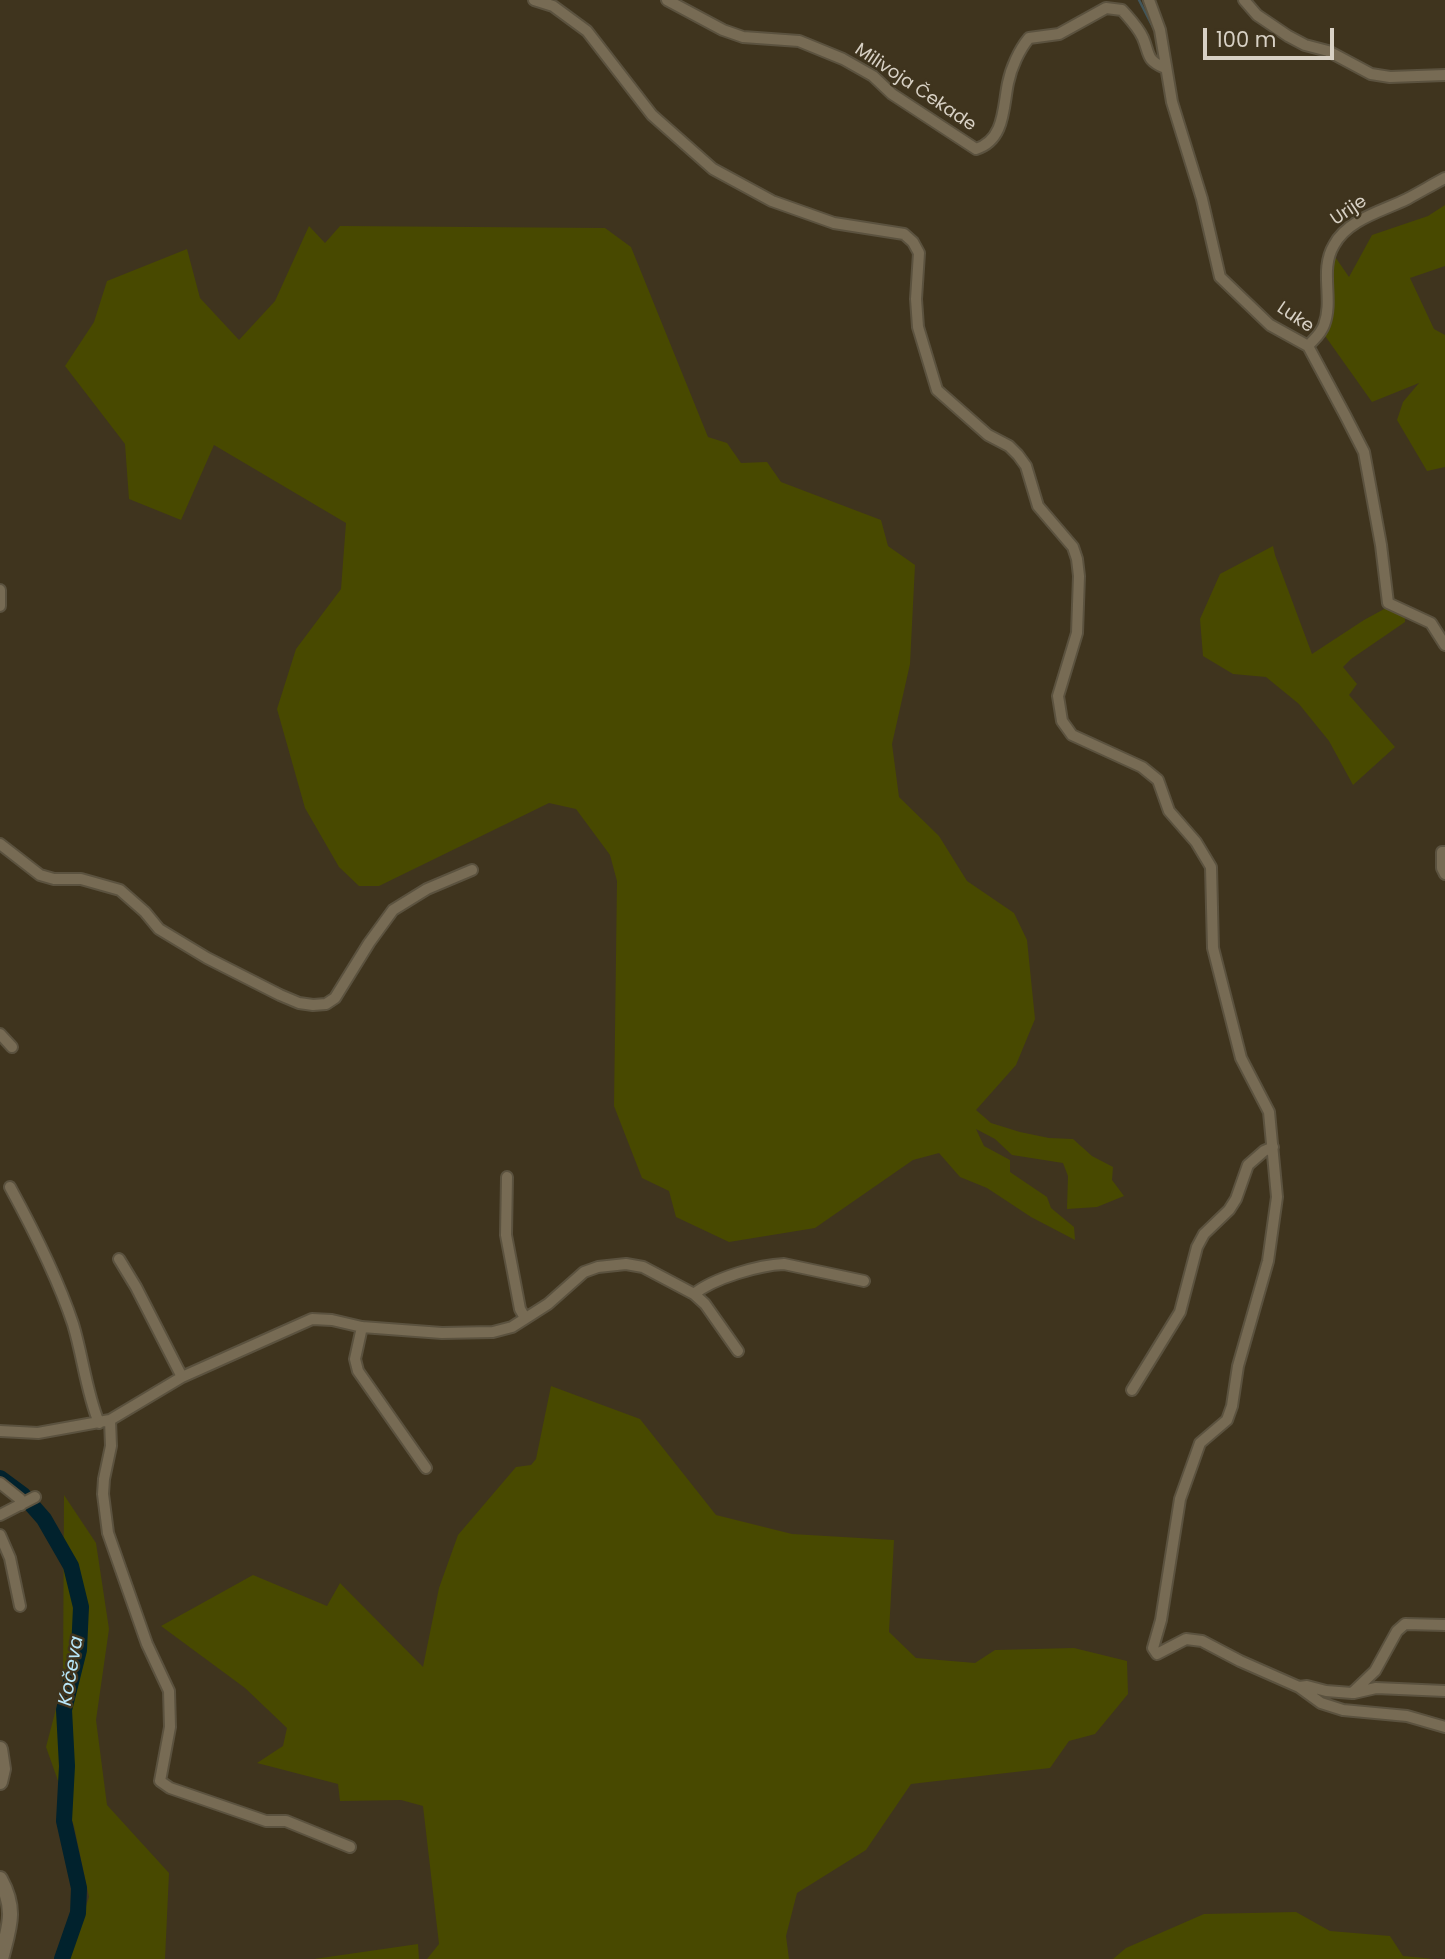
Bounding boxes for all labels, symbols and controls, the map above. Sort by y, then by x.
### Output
scale bar [1207,14,1338,58]
text: 100 m [1216,25,1276,54]
street label: Milivoja Čekade [850,39,980,137]
street label: Urije [1327,191,1371,231]
street label: Luke [1272,298,1318,338]
water label: Kočeva [55,1634,89,1708]

